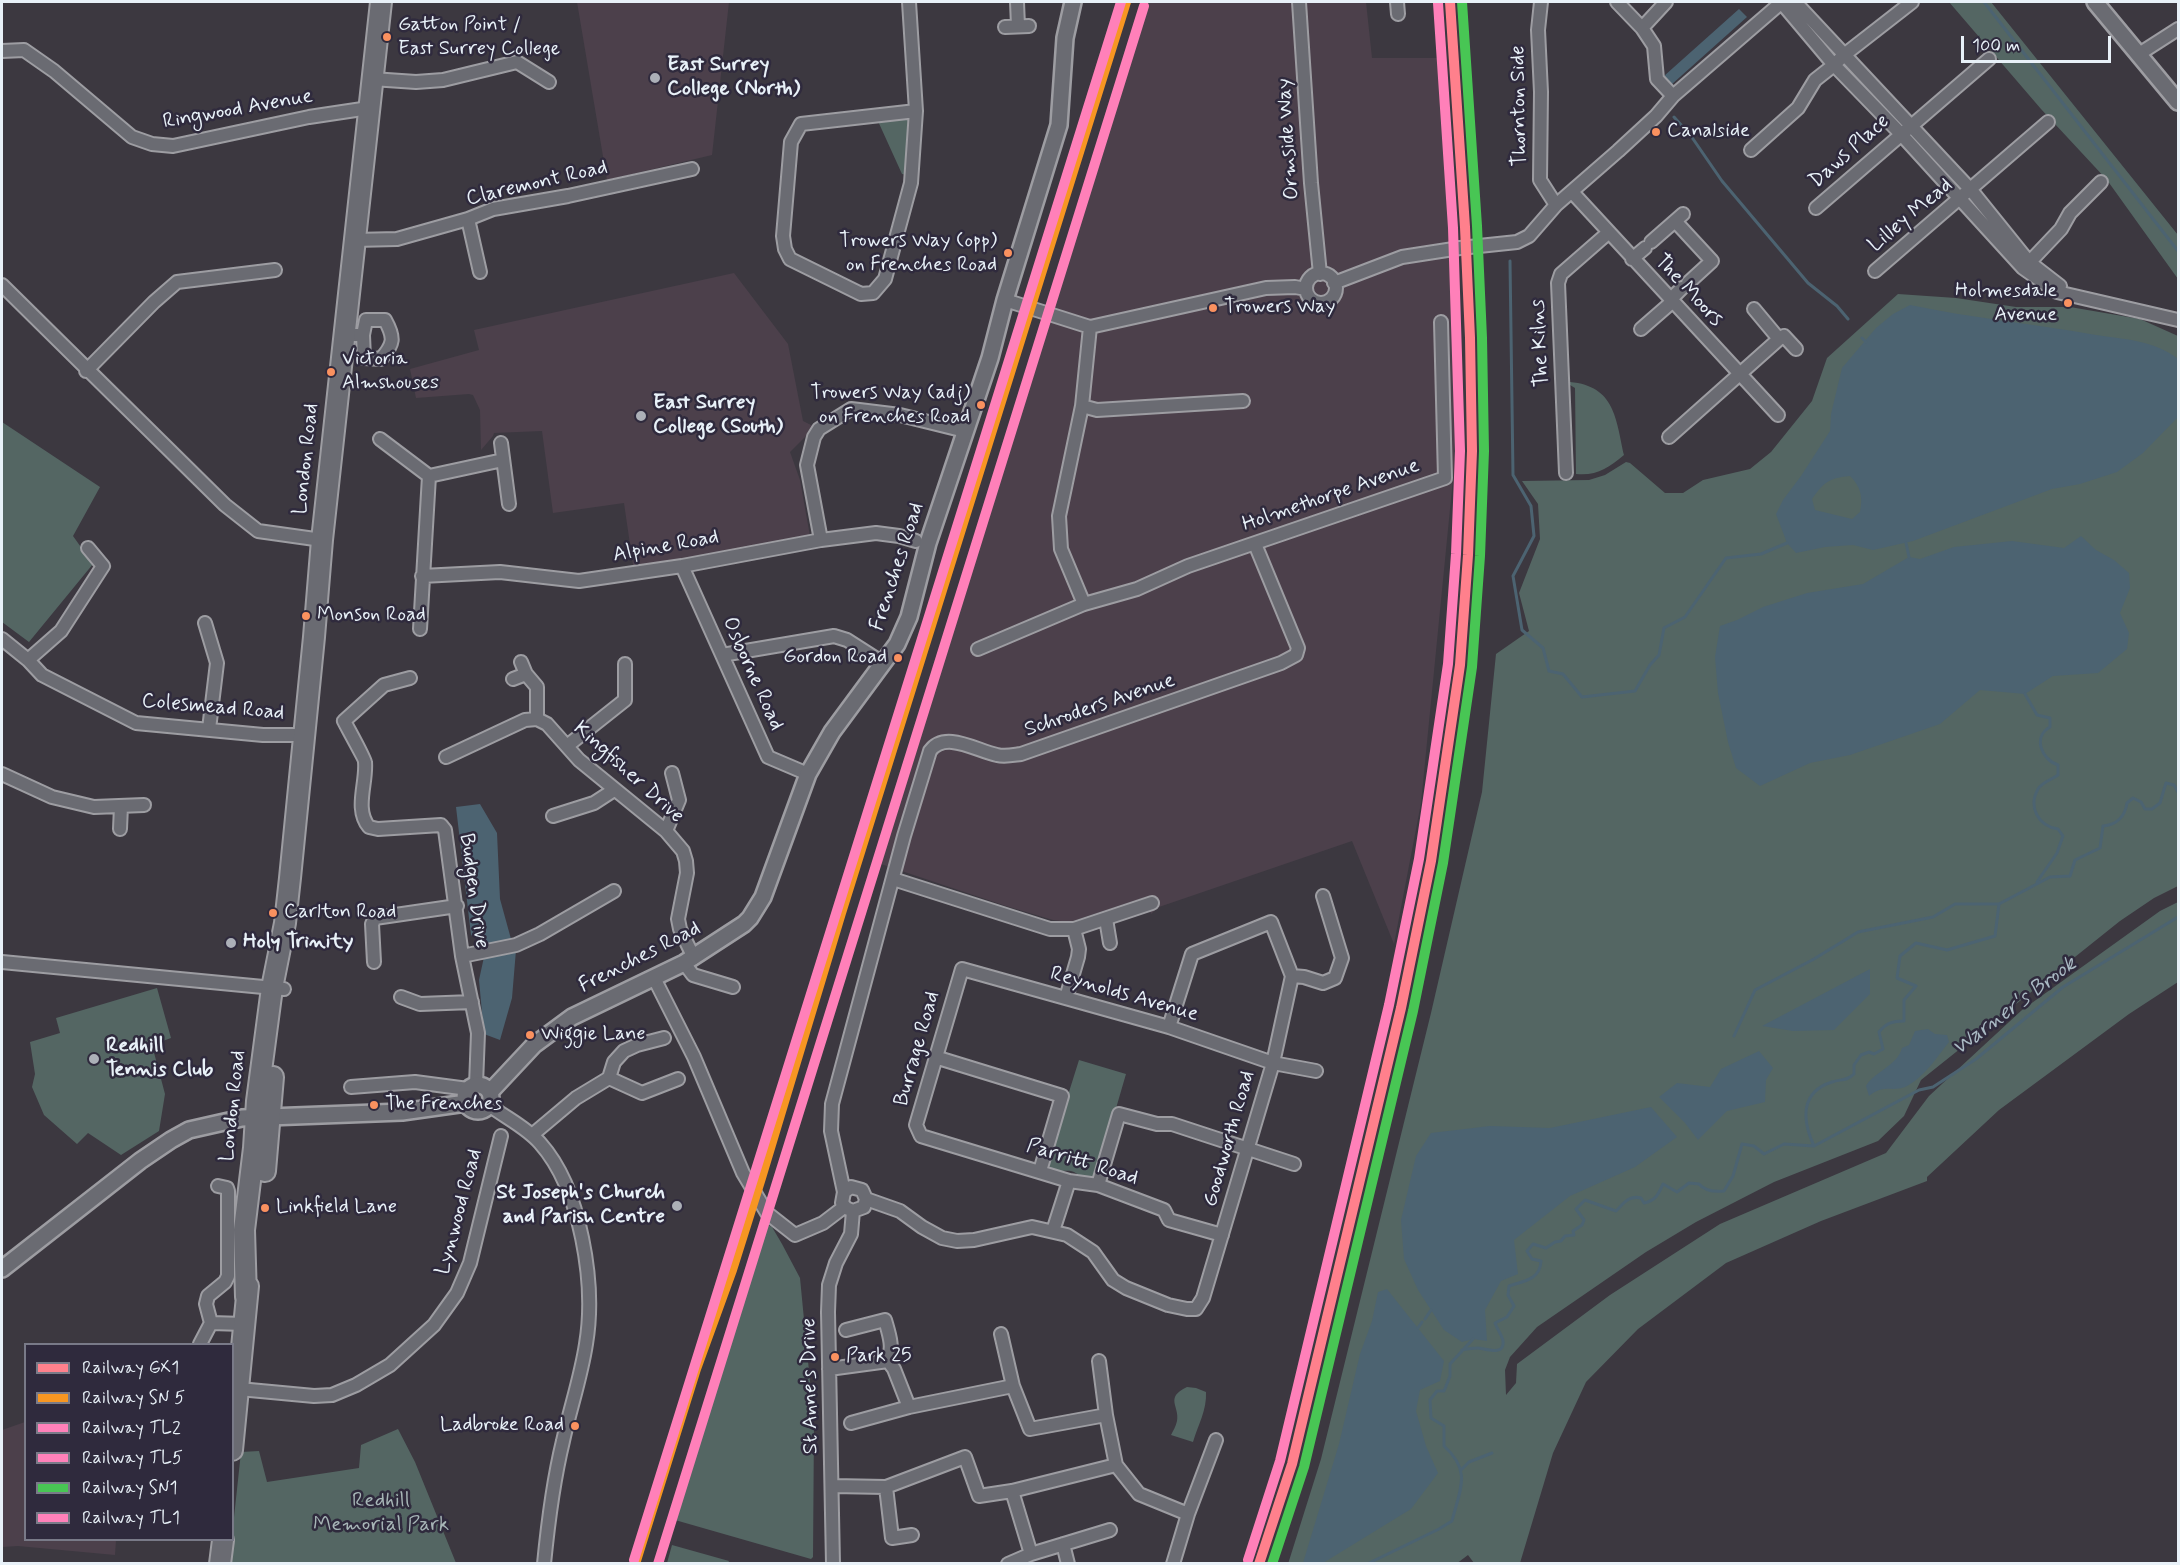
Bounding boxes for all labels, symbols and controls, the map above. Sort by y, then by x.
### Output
place label: Gatton Point / East Surrey College [398,14,560,61]
scale bar [1964,24,2114,62]
marker: Gatton Point / East Surrey College [381,31,393,43]
text: 100 m [1972,34,2020,58]
street label: Thornton Side [1506,45,1534,167]
place label: East Surrey College (North) [667,53,800,103]
marker: East Surrey College (North) [648,71,662,85]
street label: Ormside Way [1272,77,1306,201]
street label: Ringwood Avenue [161,84,315,136]
street label: Daws Place [1805,109,1895,195]
place label: Canalside [1667,120,1750,144]
marker: Canalside [1650,126,1662,138]
street label: Claremont Road [464,156,610,212]
street label: Lilley Mead [1864,173,1958,259]
place label: Trowers Way (opp) on Frenches Road [839,230,997,277]
marker: Trowers Way (opp) on Frenches Road [1002,247,1014,259]
street label: The Moors [1648,250,1728,332]
place label: Holmesdale Avenue [1955,280,2057,327]
place label: Trowers Way [1224,296,1335,320]
marker: Holmesdale Avenue [2062,297,2074,309]
street label: The Kilns [1526,298,1556,388]
marker: Trowers Way [1207,302,1219,314]
place label: Victoria Almshouses [342,348,439,395]
marker: Victoria Almshouses [325,366,337,378]
place label: Trowers Way (adj) on Frenches Road [810,382,970,429]
place label: East Surrey College (South) [653,391,783,441]
marker: Trowers Way (adj) on Frenches Road [975,399,987,411]
street label: London Road [289,402,325,516]
marker: East Surrey College (South) [634,409,648,423]
street label: Holmethorpe Avenue [1239,454,1423,538]
street label: Frenches Road [865,500,931,634]
street label: Alpine Road [611,525,721,569]
place label: Monson Road [317,604,426,628]
marker: Monson Road [300,610,312,622]
street label: Osborne Road [716,613,788,735]
place label: Gordon Road [783,646,887,670]
marker: Gordon Road [892,652,904,664]
street label: Schroders Avenue [1021,668,1179,744]
street label: Colesmead Road [141,689,285,727]
street label: Kingfisher Drive [567,717,689,829]
street label: Budgen Drive [452,832,494,950]
place label: Carlton Road [284,901,396,925]
marker: Carlton Road [267,907,279,919]
street label: Frenches Road [575,917,705,999]
place label: Holy Trinity [243,930,353,956]
marker: Holy Trinity [224,936,238,950]
water label: Warner's Brook [1948,952,2082,1062]
street label: Reynolds Avenue [1047,962,1201,1028]
street label: Burrage Road [890,989,946,1109]
place label: Wiggie Lane [541,1023,645,1047]
marker: Wiggie Lane [524,1029,536,1041]
place label: Redhill Tennis Club [106,1034,213,1084]
street label: London Road [216,1049,252,1163]
marker: Redhill Tennis Club [87,1052,101,1066]
street label: Goodworth Road [1199,1068,1261,1210]
place label: The Frenches [385,1093,502,1117]
marker: The Frenches [368,1099,380,1111]
street label: Parritt Road [1023,1134,1141,1192]
street label: Lynwood Road [431,1146,489,1278]
place label: St Joseph's Church and Parish Centre [496,1181,665,1231]
place label: Linkfield Lane [276,1196,397,1220]
marker: St Joseph's Church and Parish Centre [670,1199,684,1213]
marker: Linkfield Lane [259,1202,271,1214]
street label: St Anne's Drive [797,1318,825,1454]
legend [24,1343,234,1541]
place label: Park 25 [846,1345,912,1369]
marker: Park 25 [829,1351,841,1363]
text: Railway GX1 [82,1356,179,1380]
text: Railway SN 5 [82,1386,185,1410]
place label: Ladbroke Road [440,1414,564,1438]
text: Railway TL2 [82,1416,181,1440]
marker: Ladbroke Road [569,1420,581,1432]
text: Railway TL5 [82,1446,183,1470]
text: Railway SN1 [82,1476,178,1500]
park label: Redhill Memorial Park [313,1489,449,1539]
text: Railway TL1 [82,1506,180,1530]

